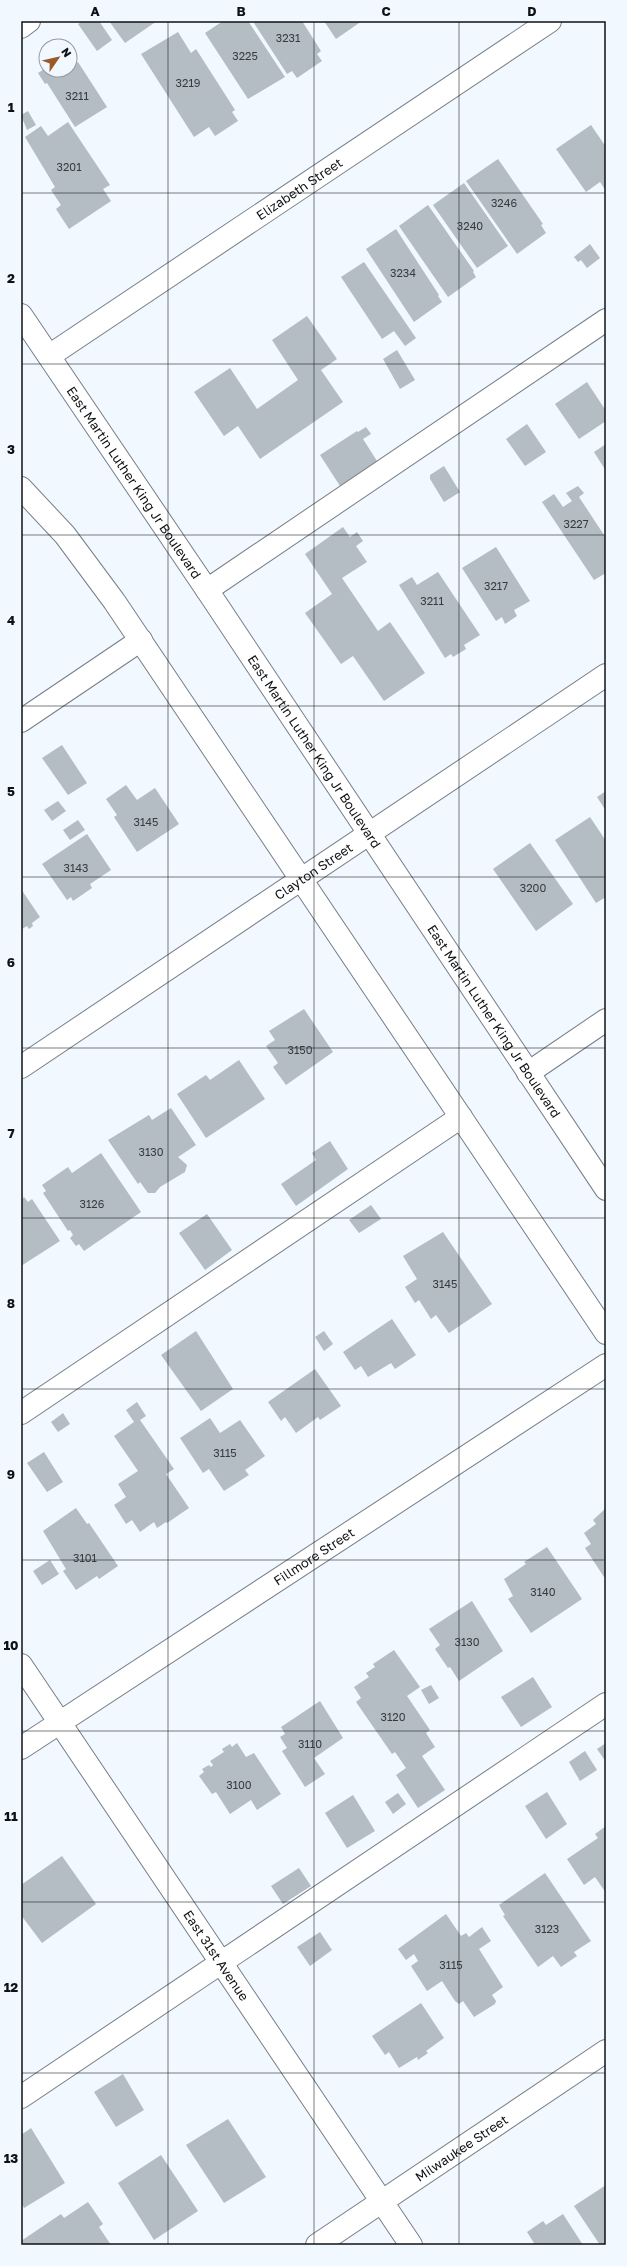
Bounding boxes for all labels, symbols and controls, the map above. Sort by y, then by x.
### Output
text: A [90,3,100,19]
text: B [236,3,246,19]
text: C [381,3,391,19]
text: D [527,3,537,19]
house number: 3231 [276,31,300,44]
north arrow [38,38,78,78]
text: N [59,45,74,59]
house number: 3225 [232,49,258,62]
house number: 3219 [176,76,200,89]
house number: 3211 [65,89,89,102]
text: 1 [8,99,15,115]
street label: Elizabeth Street [253,154,345,223]
house number: 3201 [57,160,81,173]
house number: 3246 [491,196,517,209]
house number: 3240 [457,219,483,232]
house number: 3234 [390,266,416,279]
text: 2 [7,270,15,286]
street label: East Martin Luther King Jr Boulevard [63,383,205,581]
text: 3 [7,441,15,457]
house number: 3227 [563,517,589,530]
house number: 3217 [484,579,508,592]
house number: 3211 [420,594,444,607]
text: 4 [7,612,15,628]
street label: East Martin Luther King Jr Boulevard [245,652,385,851]
text: 5 [7,783,15,799]
house number: 3145 [134,815,158,828]
street label: Clayton Street [271,839,355,903]
house number: 3143 [64,861,88,874]
house number: 3200 [520,881,546,894]
street label: East Martin Luther King Jr Boulevard [424,922,564,1121]
text: 6 [7,954,15,970]
house number: 3150 [288,1043,313,1056]
text: 7 [7,1125,15,1141]
house number: 3130 [138,1145,164,1158]
house number: 3126 [80,1197,105,1210]
house number: 3145 [433,1277,457,1290]
text: 8 [7,1295,15,1311]
house number: 3115 [213,1446,237,1459]
text: 9 [7,1466,15,1482]
street label: Fillmore Street [270,1524,357,1588]
house number: 3101 [73,1551,97,1564]
house number: 3140 [530,1585,556,1598]
house number: 3130 [454,1635,480,1648]
text: 10 [3,1637,19,1653]
house number: 3120 [381,1710,406,1723]
house number: 3110 [298,1737,322,1750]
house number: 3100 [226,1778,252,1791]
text: 11 [4,1808,18,1824]
street label: East 31st Avenue [180,1907,252,2004]
house number: 3123 [535,1922,559,1935]
house number: 3115 [439,1958,463,1971]
text: 12 [4,1979,18,1995]
street label: Milwaukee Street [412,2111,511,2185]
text: 13 [4,2150,18,2166]

